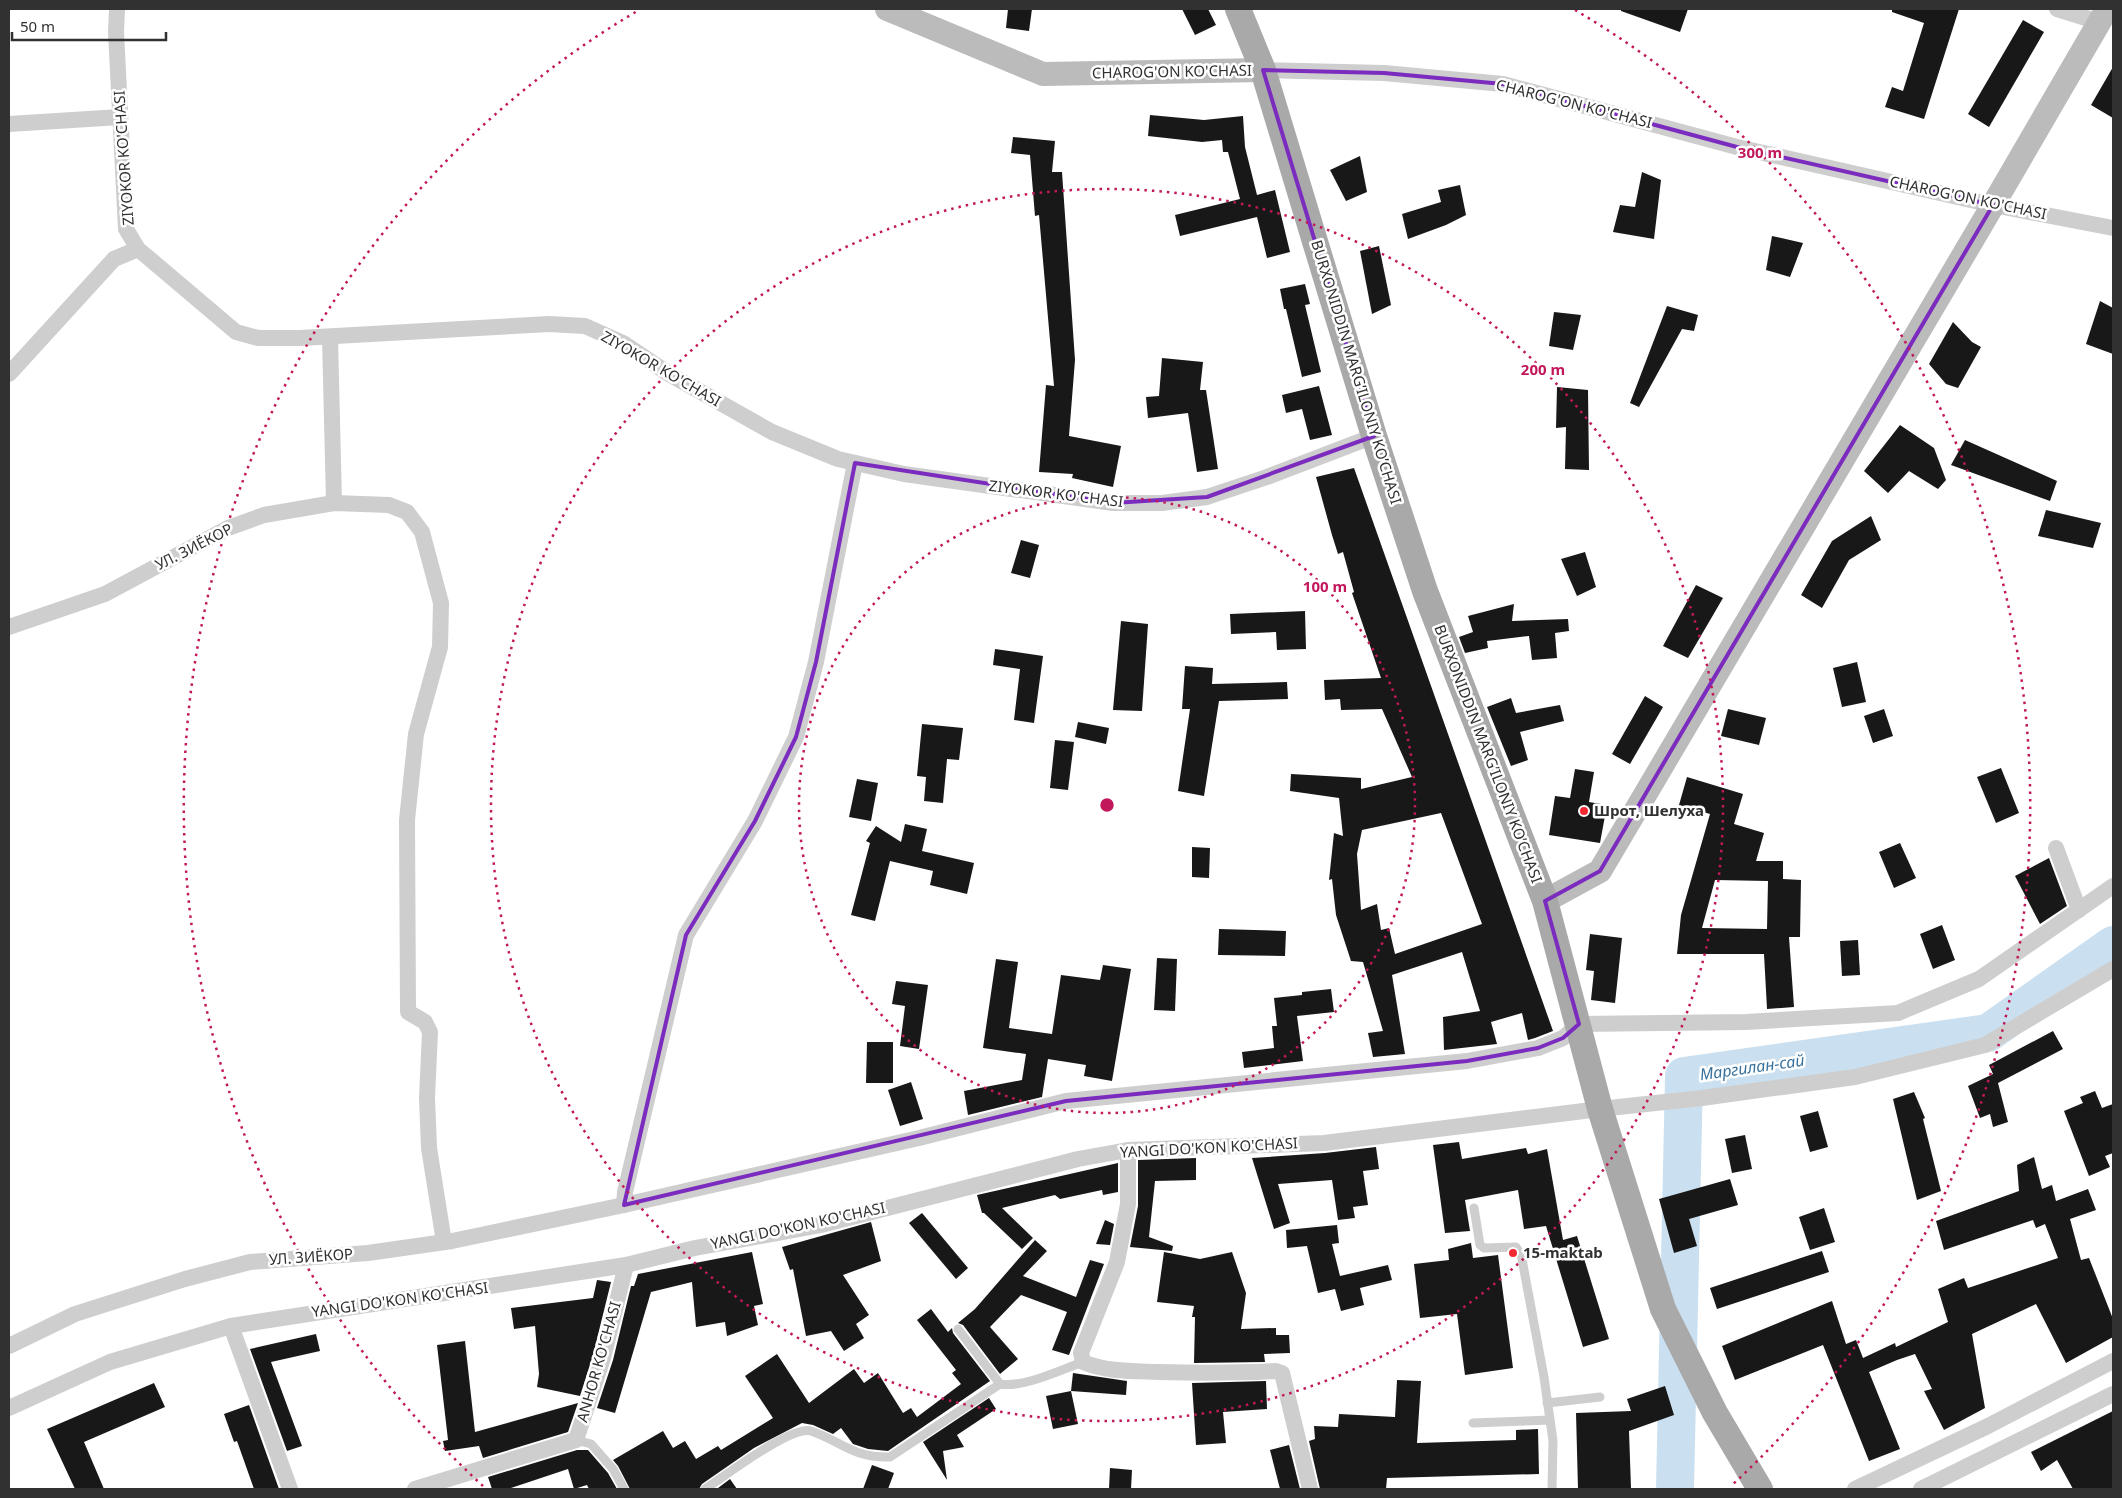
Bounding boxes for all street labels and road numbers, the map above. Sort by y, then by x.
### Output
street label: CHAROG'ON KO'CHASI [1092,60,1252,82]
street label: CHAROG'ON KO'CHASI [1494,74,1654,132]
street label: ZIYOKOR KO'CHASI [108,90,138,226]
street label: CHAROG'ON KO'CHASI [1888,171,2049,223]
street label: BURXONIDDIN MARG’ILONIY KO’CHASI [1307,237,1407,506]
street label: ZIYOKOR KO'CHASI [598,326,725,411]
street label: ZIYOKOR KO'CHASI [988,475,1124,511]
street label: УЛ. ЗИЁКОР [152,518,236,574]
street label: BURXONIDDIN MARG’ILONIY KO’CHASI [1430,622,1548,886]
street label: YANGI DO'KON KO'CHASI [1119,1132,1298,1162]
street label: YANGI DO'KON KO'CHASI [709,1197,887,1253]
street label: УЛ. ЗИЁКОР [268,1243,354,1269]
street label: YANGI DO'KON KO'CHASI [310,1277,489,1321]
street label: ANHOR KO'CHASI [571,1299,625,1424]

